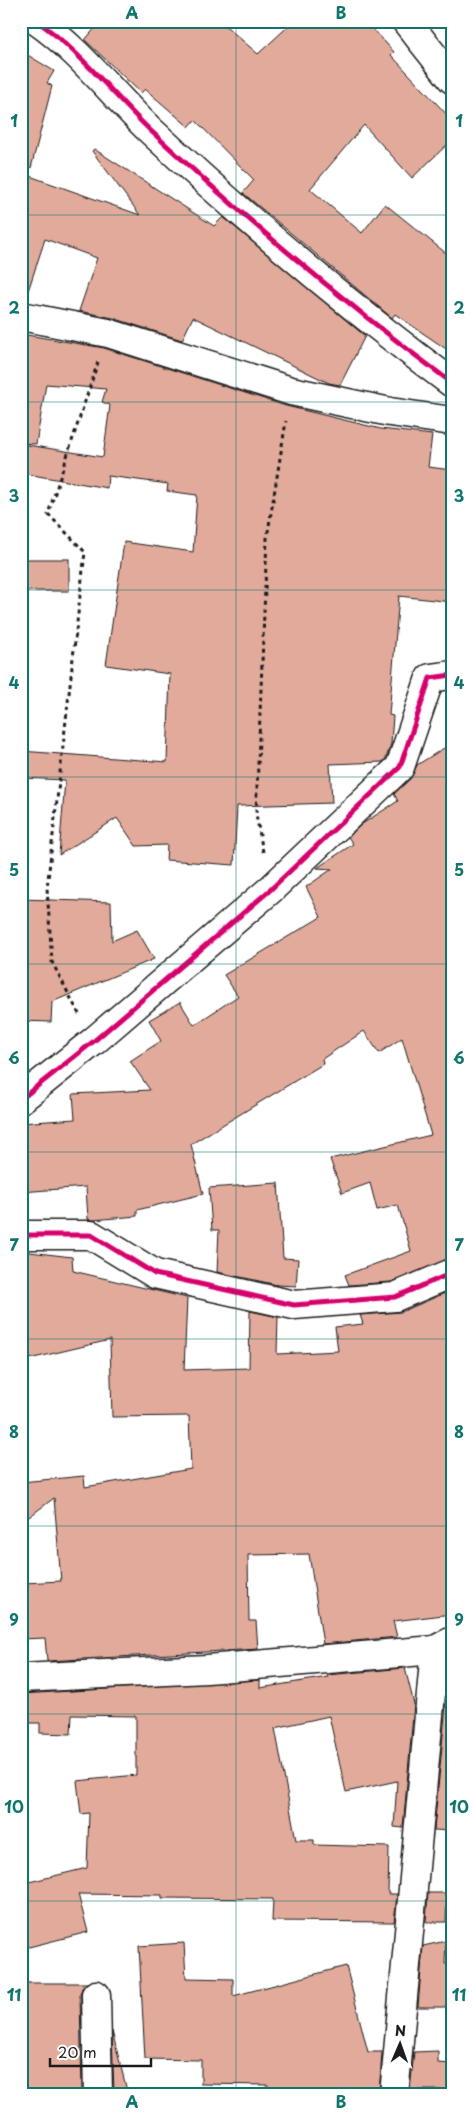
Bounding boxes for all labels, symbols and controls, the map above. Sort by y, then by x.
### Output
text: A [126,0,139,24]
text: B [336,0,347,24]
text: 1 [10,108,18,132]
text: 1 [455,108,463,132]
text: 2 [8,295,20,319]
text: 2 [453,295,465,319]
text: 3 [9,483,19,507]
text: 3 [454,483,464,507]
text: 4 [9,670,20,694]
text: 4 [454,670,465,694]
text: 5 [9,857,19,881]
text: 5 [454,857,464,881]
text: 6 [8,1045,20,1069]
text: 6 [453,1045,465,1069]
text: 7 [9,1232,19,1256]
text: 7 [454,1232,464,1256]
text: 8 [9,1419,19,1443]
text: 8 [454,1419,464,1443]
text: 9 [9,1607,19,1631]
text: 9 [454,1607,464,1631]
text: 10 [4,1794,24,1818]
text: 10 [449,1794,469,1818]
text: 11 [7,1982,21,2006]
text: 11 [452,1982,466,2006]
north arrow [376,2018,426,2068]
text: N [395,2020,406,2041]
scale bar [50,2036,151,2068]
text: 20 m [58,2040,97,2063]
text: A [126,2089,139,2113]
text: B [336,2089,347,2113]

